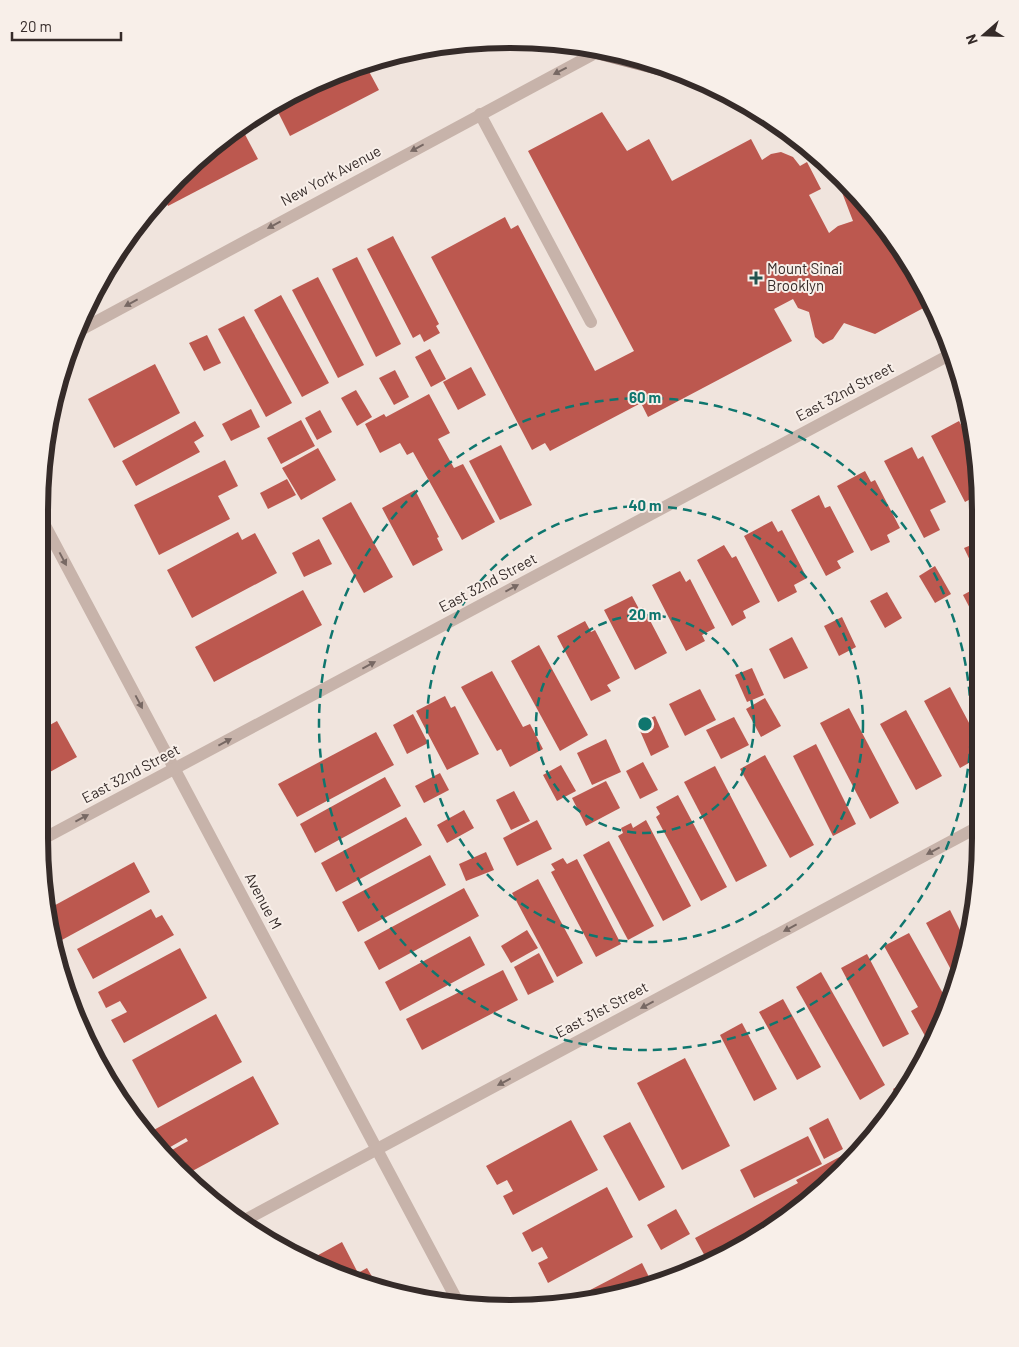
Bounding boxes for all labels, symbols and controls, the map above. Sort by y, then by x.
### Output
scale bar [12,10,121,42]
north arrow [959,10,1009,60]
text: 20 m [20,17,52,35]
text: N [962,32,981,47]
one-way arrow [553,67,568,75]
street label: New York Avenue [277,141,384,209]
one-way arrow [410,144,425,152]
one-way arrow [267,221,282,229]
place label: Mount Sinai Brooklyn [767,259,843,294]
marker: Mount Sinai Brooklyn [749,271,763,285]
one-way arrow [125,298,138,307]
street label: East 32nd Street [792,358,897,424]
text: 60 m [629,388,661,406]
text: 40 m [628,496,662,514]
street label: East 32nd Street [435,549,540,615]
one-way arrow [58,552,67,566]
one-way arrow [505,584,519,592]
text: 20 m [629,605,661,623]
one-way arrow [361,661,376,669]
one-way arrow [135,695,143,710]
centre of rings [636,715,654,733]
one-way arrow [219,737,232,746]
street label: East 32nd Street [78,740,183,806]
one-way arrow [75,814,90,822]
one-way arrow [926,847,941,855]
street label: Avenue M [242,869,286,932]
one-way arrow [783,924,797,932]
street label: East 31st Street [552,977,651,1041]
one-way arrow [640,1001,654,1009]
one-way arrow [497,1077,510,1086]

